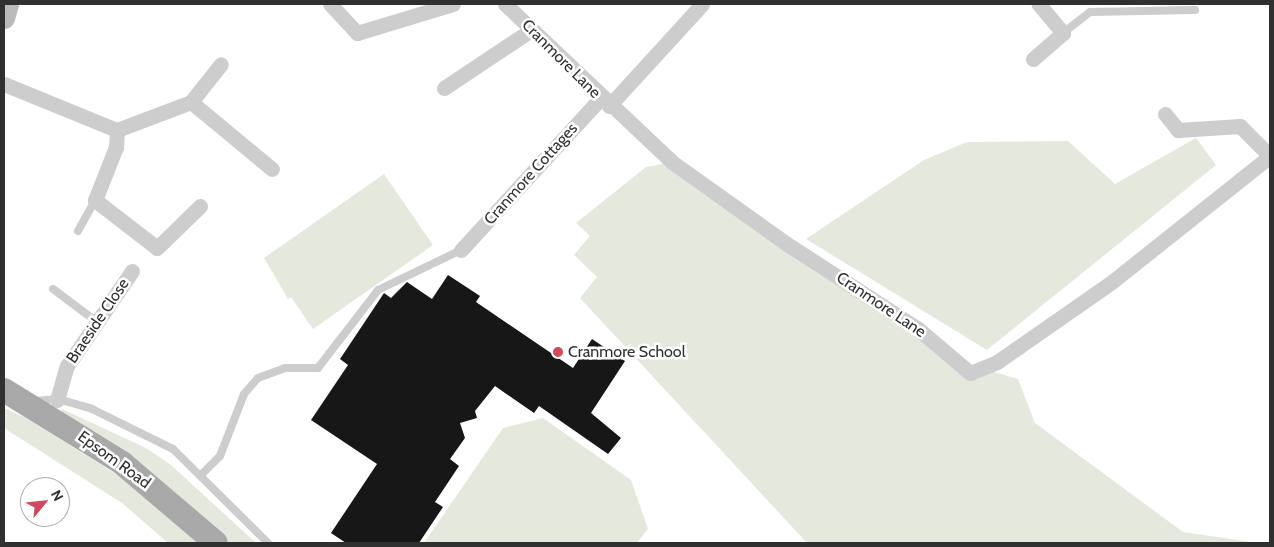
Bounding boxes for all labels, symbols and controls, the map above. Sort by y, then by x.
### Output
street label: Cranmore Lane [518,16,604,102]
street label: Cranmore Cottages [480,119,582,229]
street label: Cranmore Lane [833,268,929,342]
street label: Braeside Close [63,275,133,367]
place label: Cranmore School [568,342,685,362]
marker: Cranmore School [552,346,564,358]
street label: Epsom Road [74,427,154,493]
north arrow [20,477,70,527]
text: N [47,487,68,504]

